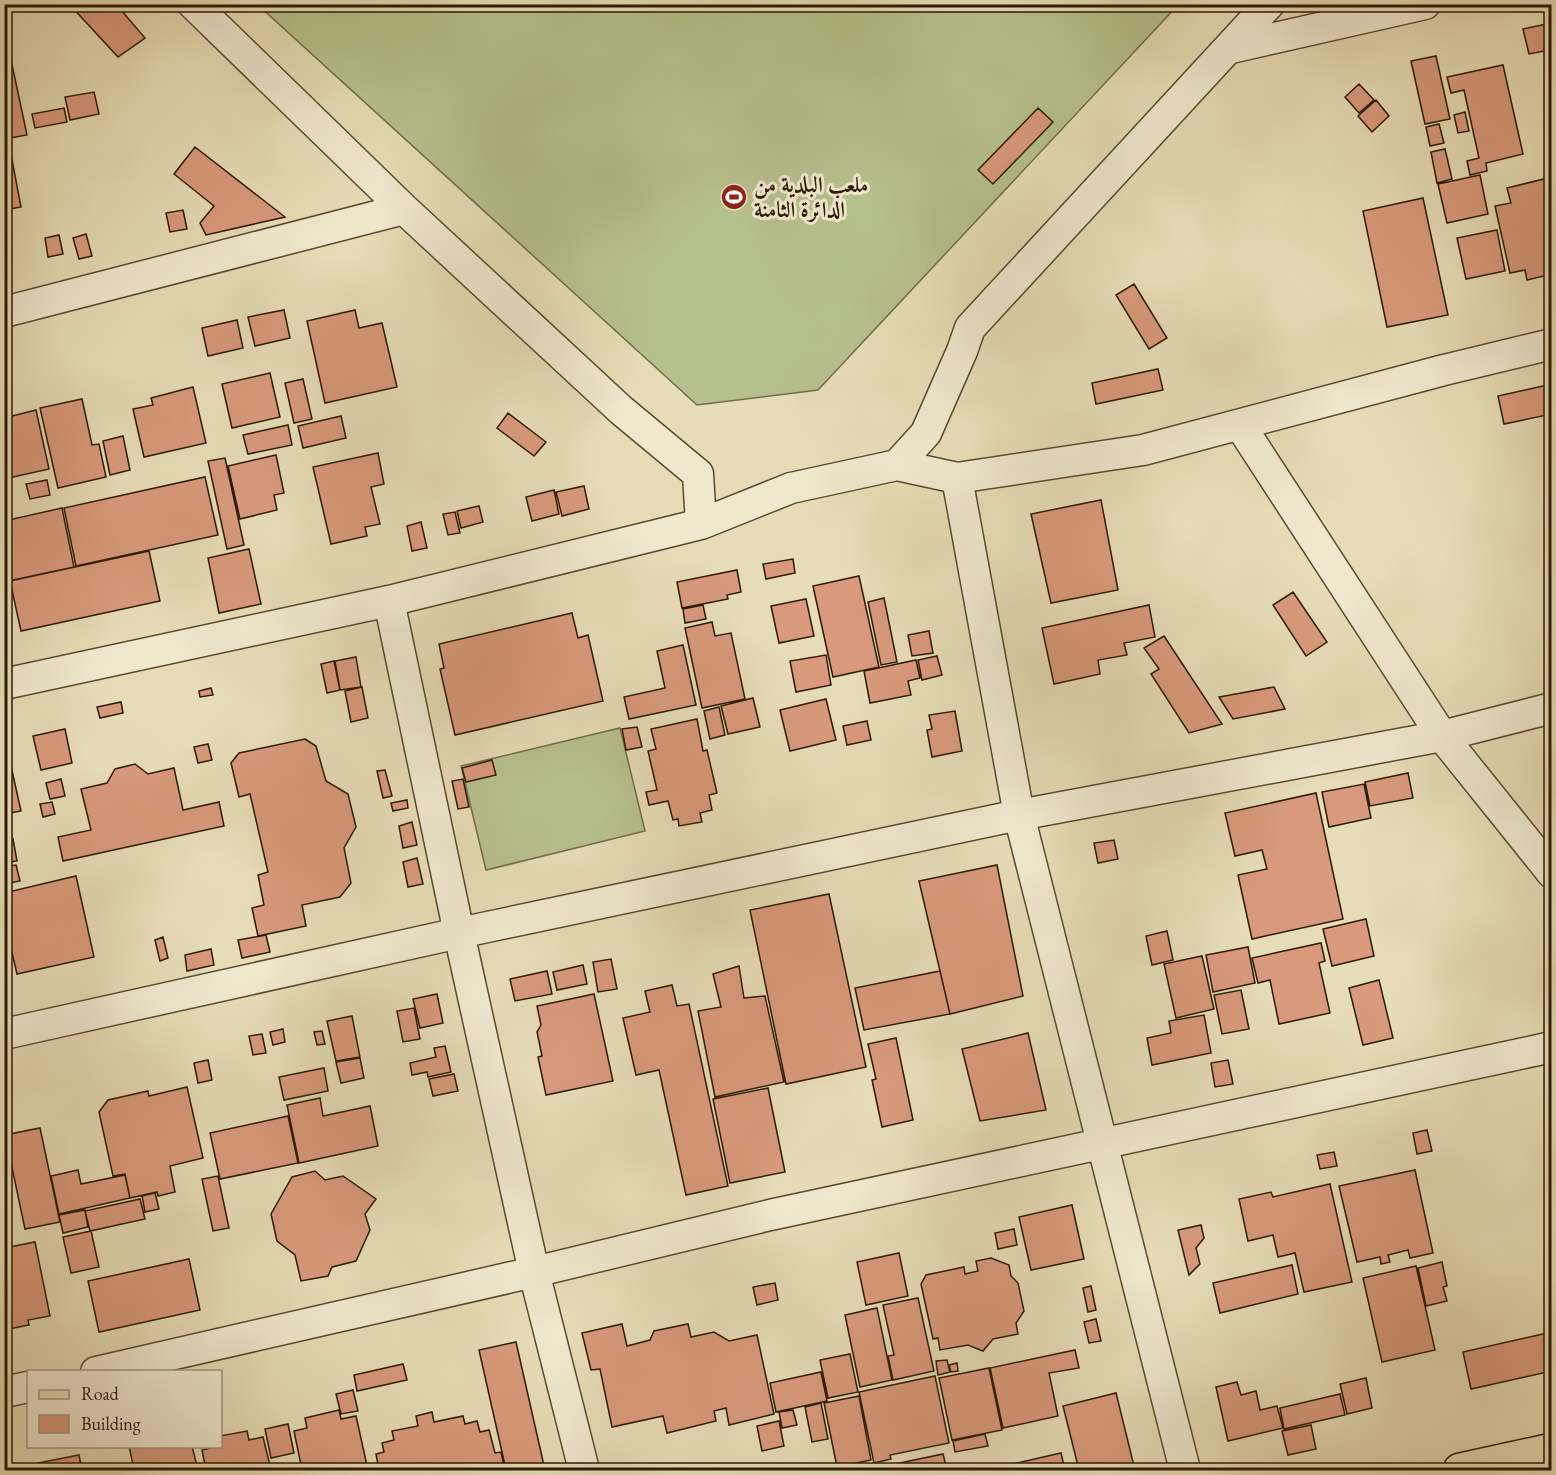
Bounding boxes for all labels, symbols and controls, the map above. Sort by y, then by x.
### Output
place label: ملعب البلدية من الدائرة الثامنة [754,170,868,224]
sports icon: ملعب البلدية من الدائرة الثامنة [719,182,749,212]
legend [27,1370,222,1448]
text: Road [81,1382,120,1405]
text: Building [81,1412,141,1435]

